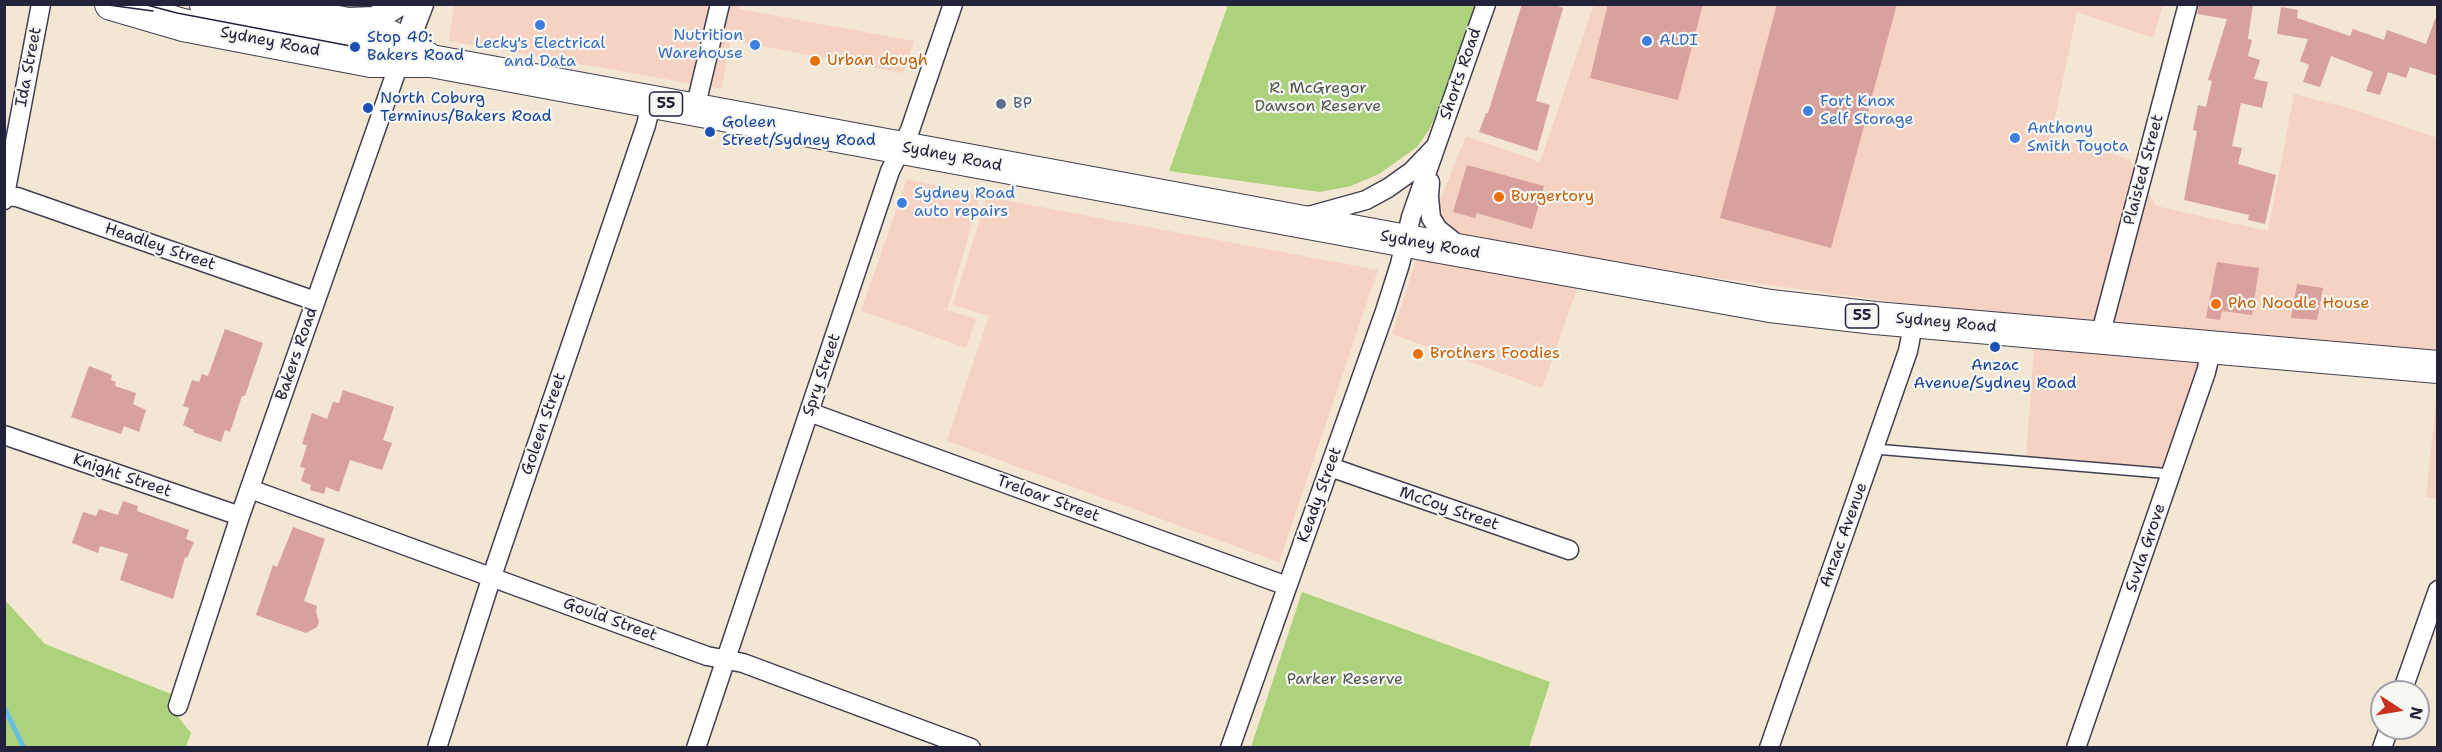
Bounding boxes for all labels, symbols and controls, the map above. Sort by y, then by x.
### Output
marker: Lecky's Electrical and Data [533,18,547,32]
street label: Sydney Road [218,23,322,61]
street label: Ida Street [12,26,46,108]
place label: Nutrition Warehouse [658,26,743,64]
street label: Shorts Road [1436,26,1486,122]
place label: Stop 40: Bakers Road [367,28,464,66]
place label: ALDI [1659,31,1698,51]
place label: Lecky's Electrical and Data [475,34,605,72]
marker: ALDI [1640,34,1654,48]
marker: Nutrition Warehouse [748,38,762,52]
marker: Stop 40: Bakers Road [348,40,362,54]
place label: Urban dough [827,51,928,71]
marker: Urban dough [808,54,822,68]
park label: R. McGregor Dawson Reserve [1255,79,1381,117]
place label: North Coburg Terminus/Bakers Road [380,89,552,127]
road number: 55 [650,92,682,116]
place label: Fort Knox Self Storage [1820,92,1913,130]
place label: BP [1013,94,1032,114]
marker: BP [994,97,1008,111]
marker: North Coburg Terminus/Bakers Road [361,101,375,115]
marker: Fort Knox Self Storage [1801,104,1815,118]
place label: Goleen Street/Sydney Road [722,113,876,151]
street label: Plaisted Street [2120,113,2168,227]
place label: Anthony Smith Toyota [2027,119,2129,157]
marker: Goleen Street/Sydney Road [703,125,717,139]
marker: Anthony Smith Toyota [2008,131,2022,145]
street label: Sydney Road [900,138,1004,176]
place label: Sydney Road auto repairs [914,184,1015,222]
place label: Burgertory [1511,187,1594,207]
marker: Burgertory [1492,190,1506,204]
marker: Sydney Road auto repairs [895,196,909,210]
street label: Headley Street [102,219,218,275]
street label: Sydney Road [1378,227,1482,263]
place label: Pho Noodle House [2228,294,2370,314]
marker: Pho Noodle House [2209,297,2223,311]
road number: 55 [1846,304,1878,328]
street label: Bakers Road [272,305,322,403]
street label: Sydney Road [1895,309,1997,337]
street label: Spry Street [799,331,845,419]
marker: Anzac Avenue/Sydney Road [1988,340,2002,354]
place label: Brothers Foodies [1430,344,1560,364]
marker: Brothers Foodies [1411,347,1425,361]
place label: Anzac Avenue/Sydney Road [1913,356,2077,394]
street label: Goleen Street [518,370,570,478]
street label: Keady Street [1294,445,1346,545]
street label: Knight Street [70,450,174,502]
street label: Treloar Street [994,472,1102,526]
street label: Anzac Avenue [1816,480,1872,590]
street label: McCoy Street [1397,483,1501,535]
street label: Suvla Grove [2122,501,2170,595]
street label: Gould Street [560,594,660,646]
park label: Parker Reserve [1287,670,1403,690]
north arrow [2370,680,2430,740]
text: N [2405,705,2428,722]

